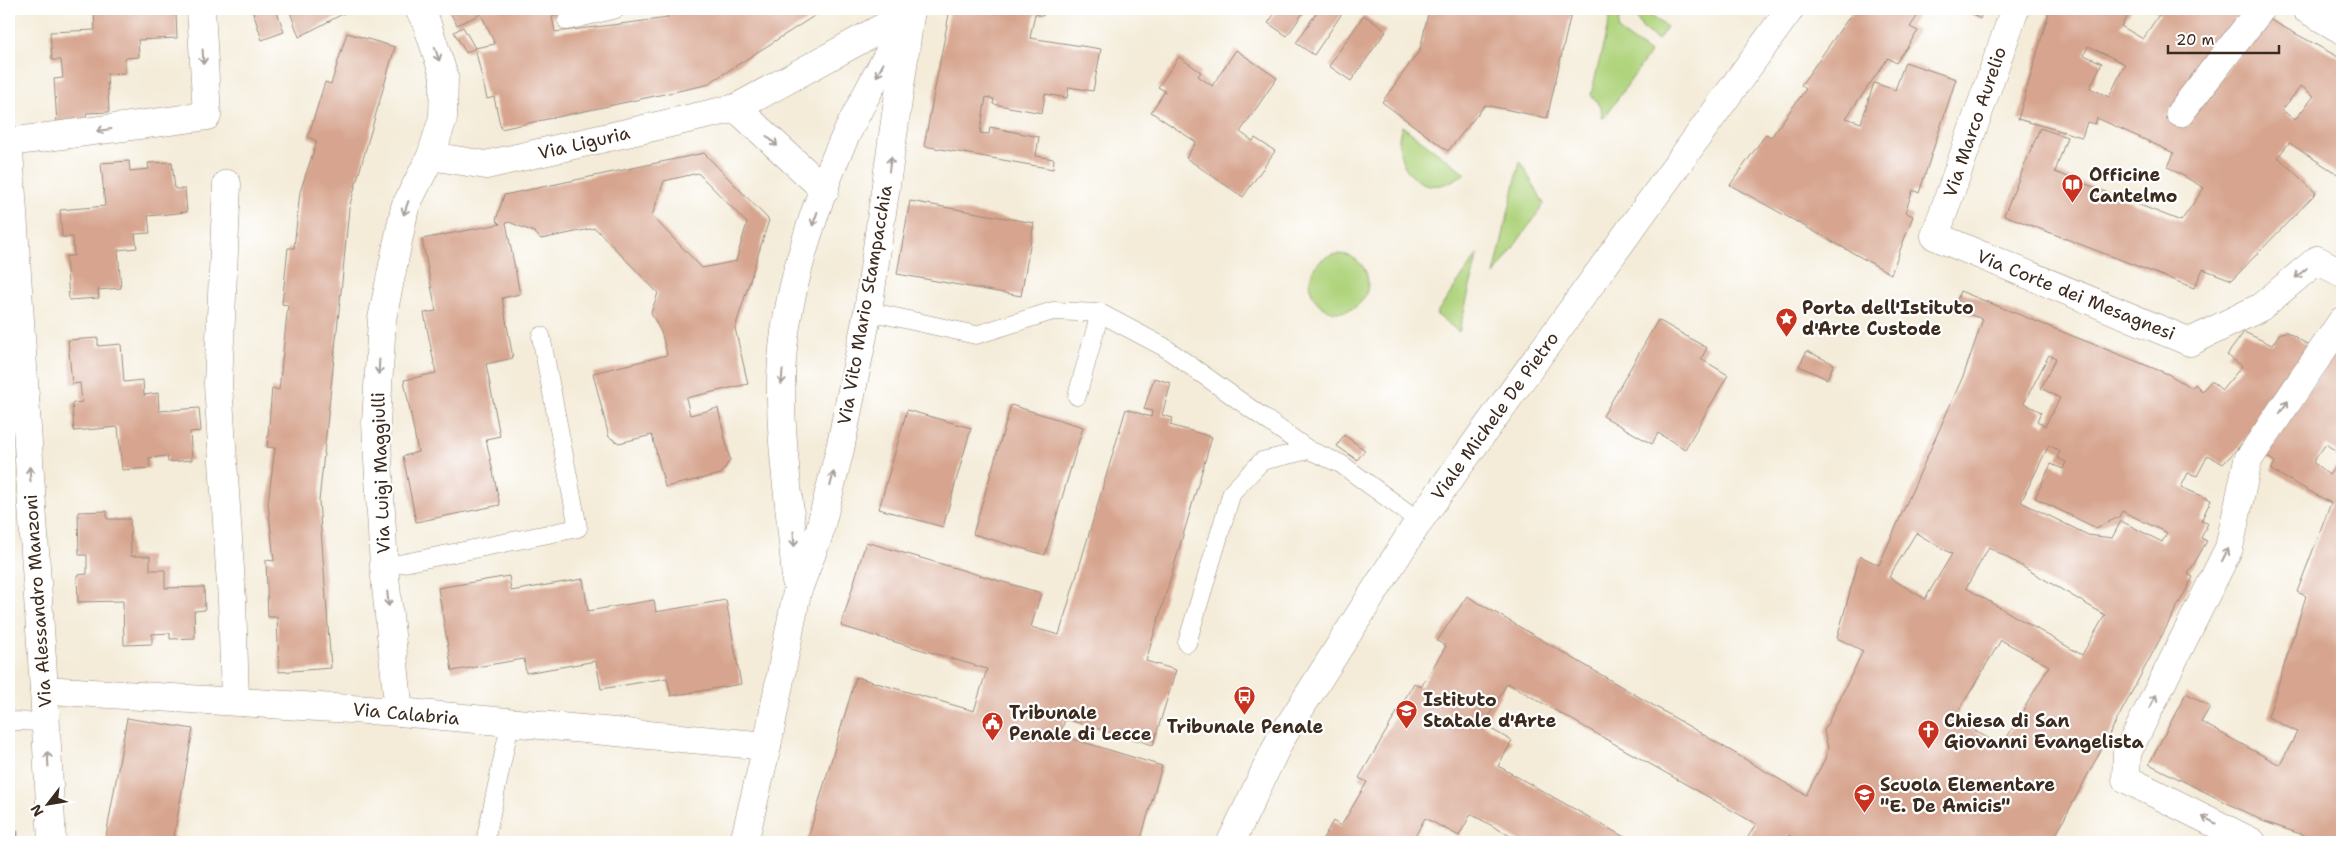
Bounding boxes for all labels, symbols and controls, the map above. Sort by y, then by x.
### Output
scale bar [2168,22,2280,54]
text: 20 m [2176,30,2215,50]
street label: Via Marco Aurelio [1938,44,2012,200]
one-way arrow [432,46,442,62]
one-way arrow [199,49,208,65]
one-way arrow [875,63,885,78]
street label: Via Liguria [536,121,632,165]
one-way arrow [96,125,112,135]
one-way arrow [766,135,779,147]
one-way arrow [885,157,895,173]
place label: Officine Cantelmo [2089,163,2178,208]
library icon: Officine Cantelmo [2061,173,2085,204]
street label: Via Vito Mario Stampacchia [832,183,898,427]
one-way arrow [401,199,410,215]
one-way arrow [810,210,819,226]
street label: Via Corte dei Mesagnesi [1973,244,2179,346]
one-way arrow [2295,268,2308,279]
place label: Porta dell'Istituto d'Arte Custode [1802,296,1974,341]
place icon: Porta dell'Istituto d'Arte Custode [1774,306,1798,337]
street label: Viale Michele De Pietro [1426,327,1564,505]
one-way arrow [375,359,384,375]
one-way arrow [777,369,786,385]
street label: Via Luigi Maggiulli [366,392,396,554]
one-way arrow [2279,400,2289,414]
one-way arrow [26,466,35,482]
one-way arrow [828,472,838,488]
street label: Via Alessandro Manzoni [19,493,57,709]
one-way arrow [789,531,798,547]
one-way arrow [2221,548,2230,563]
one-way arrow [383,591,392,607]
bus stop icon: Tribunale Penale [1233,685,1257,716]
place label: Istituto Statale d'Arte [1423,688,1556,733]
one-way arrow [2149,694,2158,709]
street label: Via Calabria [352,697,460,731]
school or university icon: Istituto Statale d'Arte [1395,698,1419,729]
place label: Tribunale Penale di Lecce [1009,701,1152,746]
place label: Chiesa di San Giovanni Evangelista [1944,709,2144,754]
public building icon: Tribunale Penale di Lecce [981,711,1005,742]
place label: Tribunale Penale [1167,715,1324,739]
church icon: Chiesa di San Giovanni Evangelista [1916,719,1940,750]
one-way arrow [43,751,52,767]
place label: Scuola Elementare "E. De Amicis" [1880,773,2055,818]
north arrow [22,778,72,828]
school or university icon: Scuola Elementare "E. De Amicis" [1852,783,1876,814]
text: N [26,801,47,820]
one-way arrow [2201,815,2216,825]

